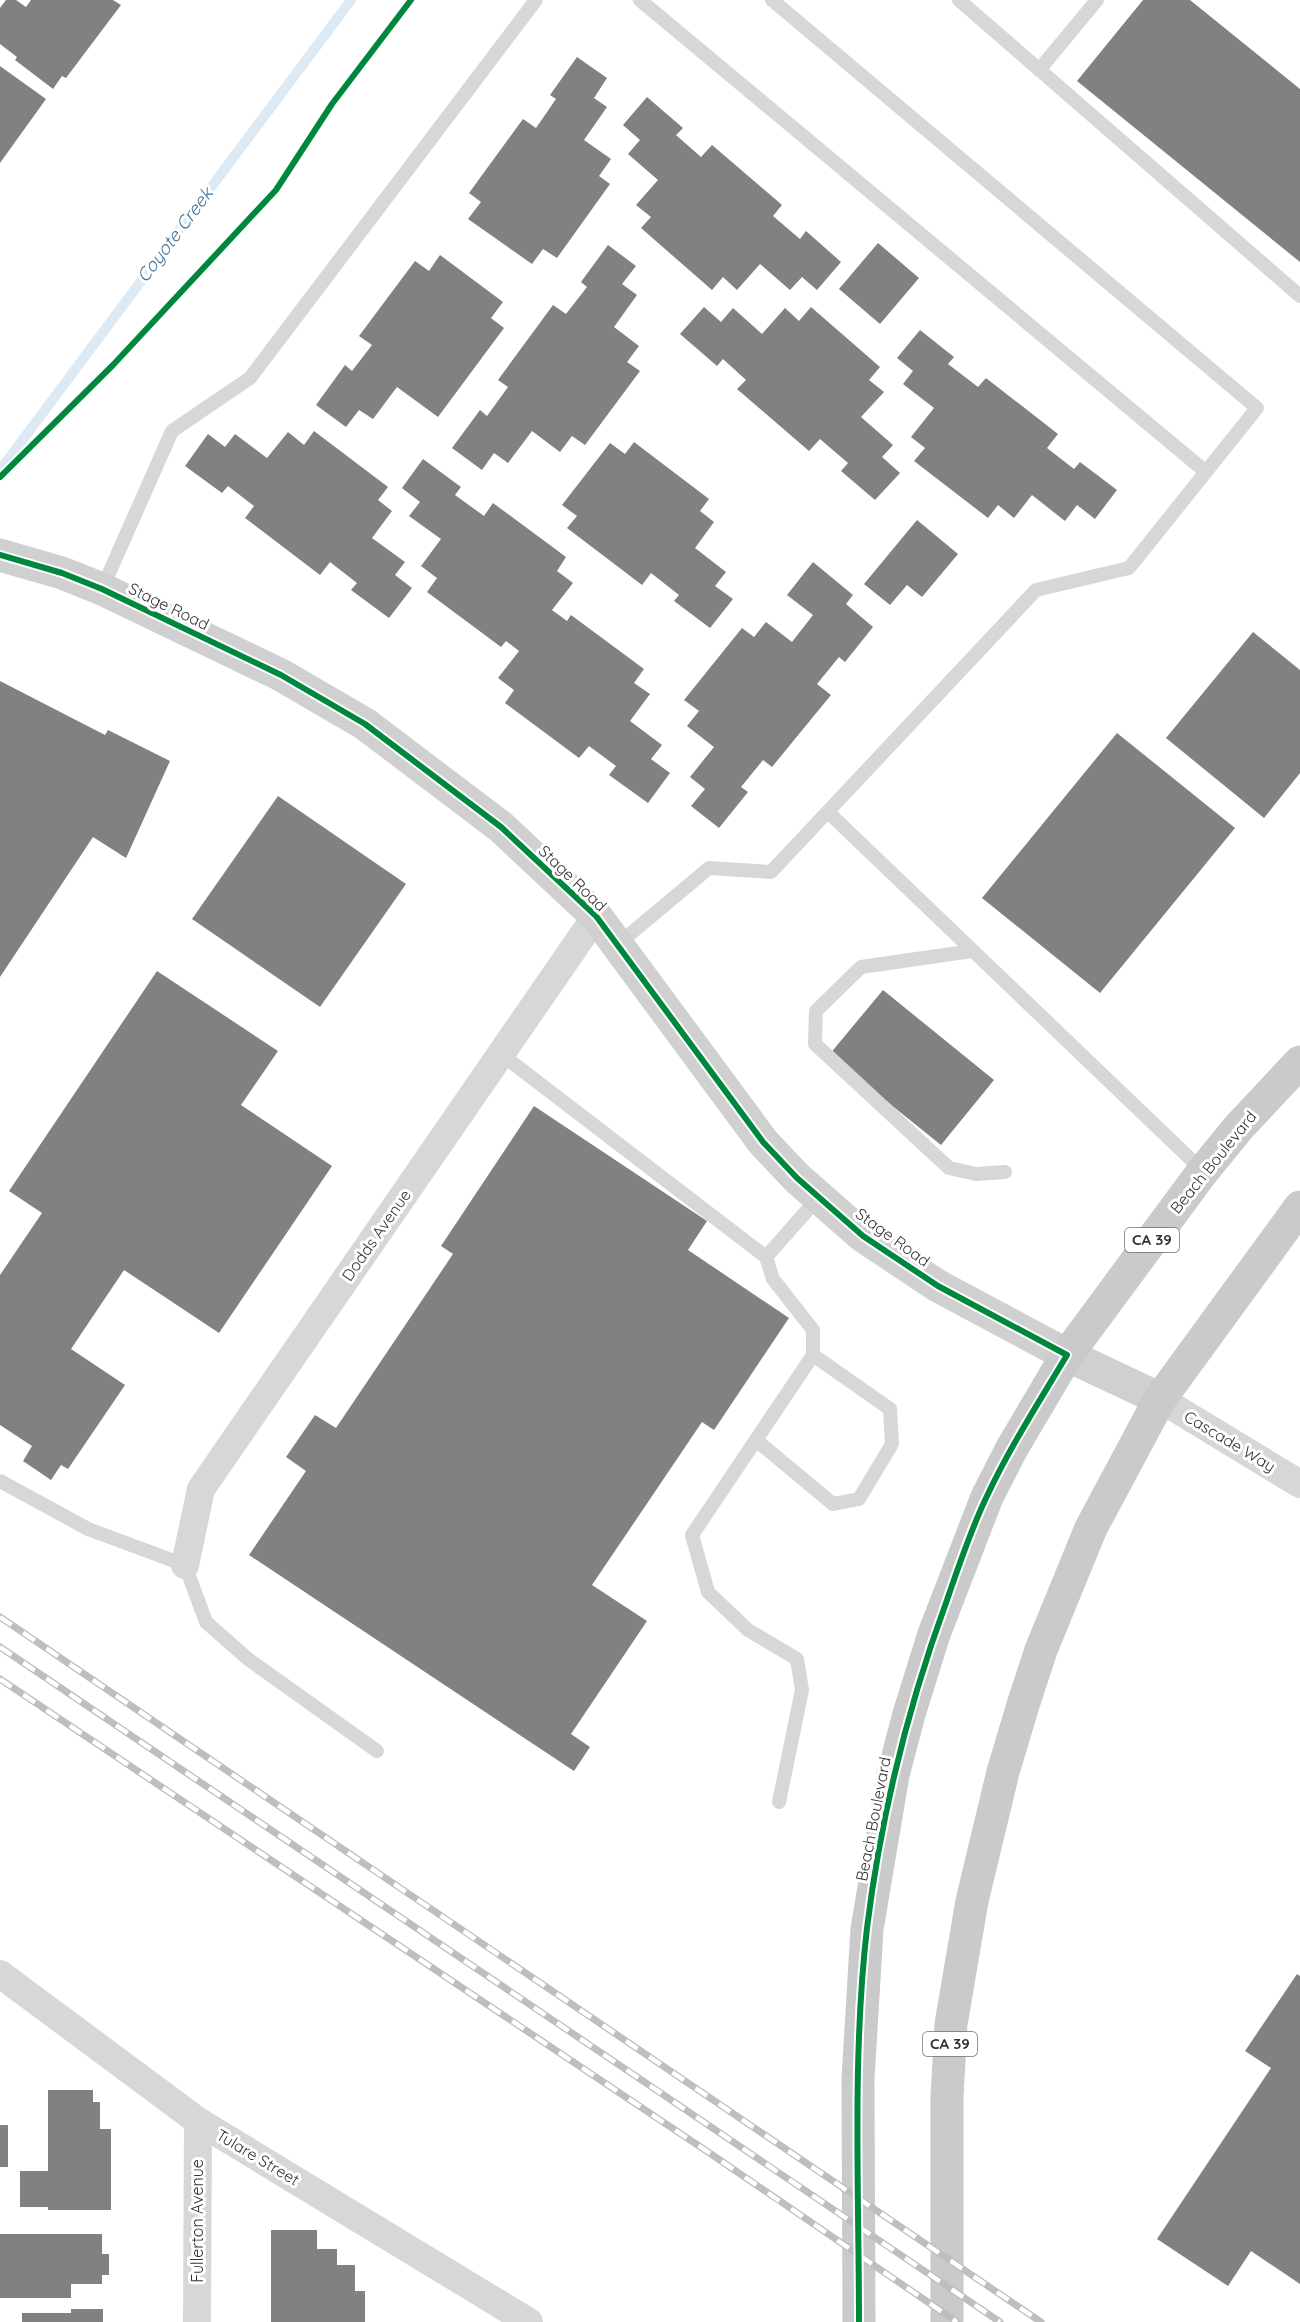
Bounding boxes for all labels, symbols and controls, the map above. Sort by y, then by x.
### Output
water label: Coyote Creek [131,182,219,287]
street label: Stage Road [126,578,212,634]
street label: Stage Road [535,841,611,915]
street label: Beach Boulevard [1166,1107,1260,1217]
street label: Dodds Avenue [337,1185,415,1285]
street label: Stage Road [852,1203,934,1271]
road number: CA 39 [1125,1228,1179,1252]
street label: Cascade Way [1181,1406,1279,1476]
street label: Beach Boulevard [851,1755,895,1883]
road number: CA 39 [923,2032,977,2056]
street label: Tulare Street [213,2124,303,2190]
street label: Fullerton Avenue [187,2159,207,2283]

